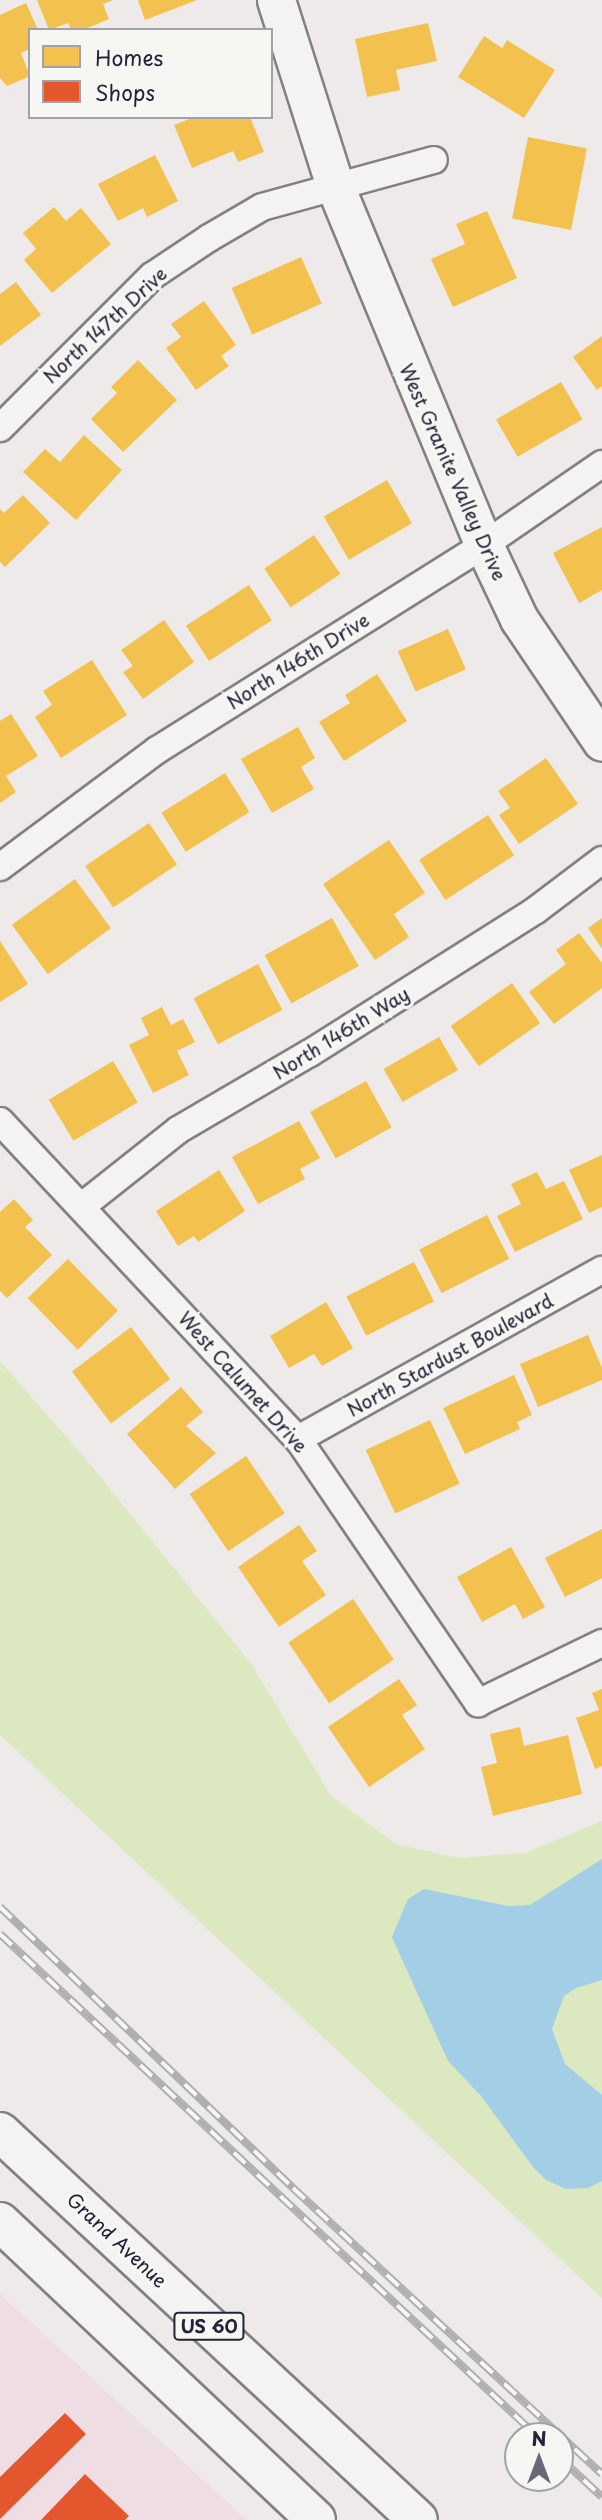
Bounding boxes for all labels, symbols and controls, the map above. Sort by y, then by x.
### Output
legend [28,28,273,119]
text: Homes [95,41,163,73]
text: Shops [95,76,155,108]
street label: North 147th Drive [38,261,172,389]
street label: West Granite Valley Drive [394,359,512,585]
street label: North 146th Drive [221,607,375,715]
street label: North 146th Way [268,981,414,1085]
street label: North Stardust Boulevard [343,1289,557,1421]
street label: West Calumet Drive [173,1306,313,1458]
street label: Grand Avenue [62,2187,172,2293]
road number: US 60 [172,2312,246,2340]
north arrow [504,2422,574,2492]
text: N [531,2424,547,2452]

